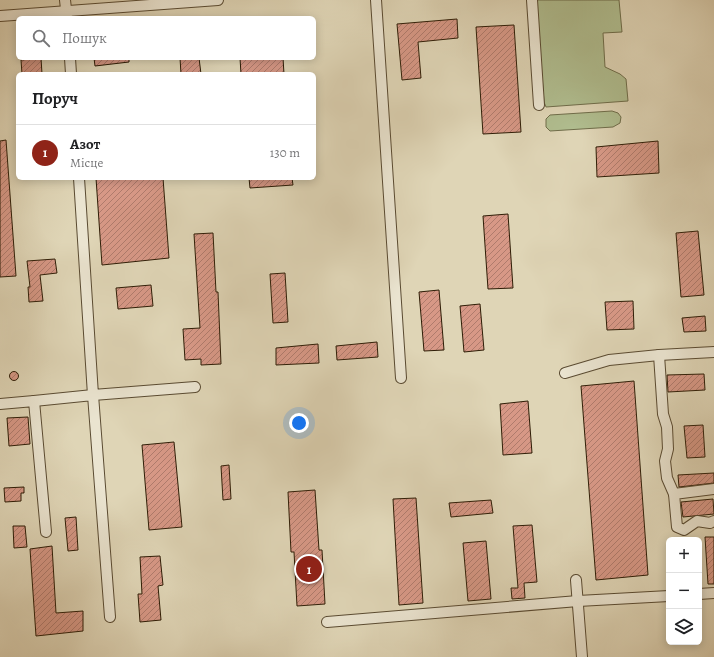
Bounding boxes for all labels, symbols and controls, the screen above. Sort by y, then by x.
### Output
search box [16,16,316,60]
icon: search [30,27,52,49]
text: Пошук [62,28,107,48]
text: Поруч [32,87,78,110]
text: Азот [70,134,100,154]
text: 1 [43,144,47,161]
text: 130 m [270,144,300,161]
text: Місце [70,154,103,171]
your location [289,413,309,433]
map controls [666,537,702,645]
button: + [666,537,702,573]
pin: 1 [296,554,322,584]
button: − [666,573,702,609]
button: layers [666,609,702,645]

